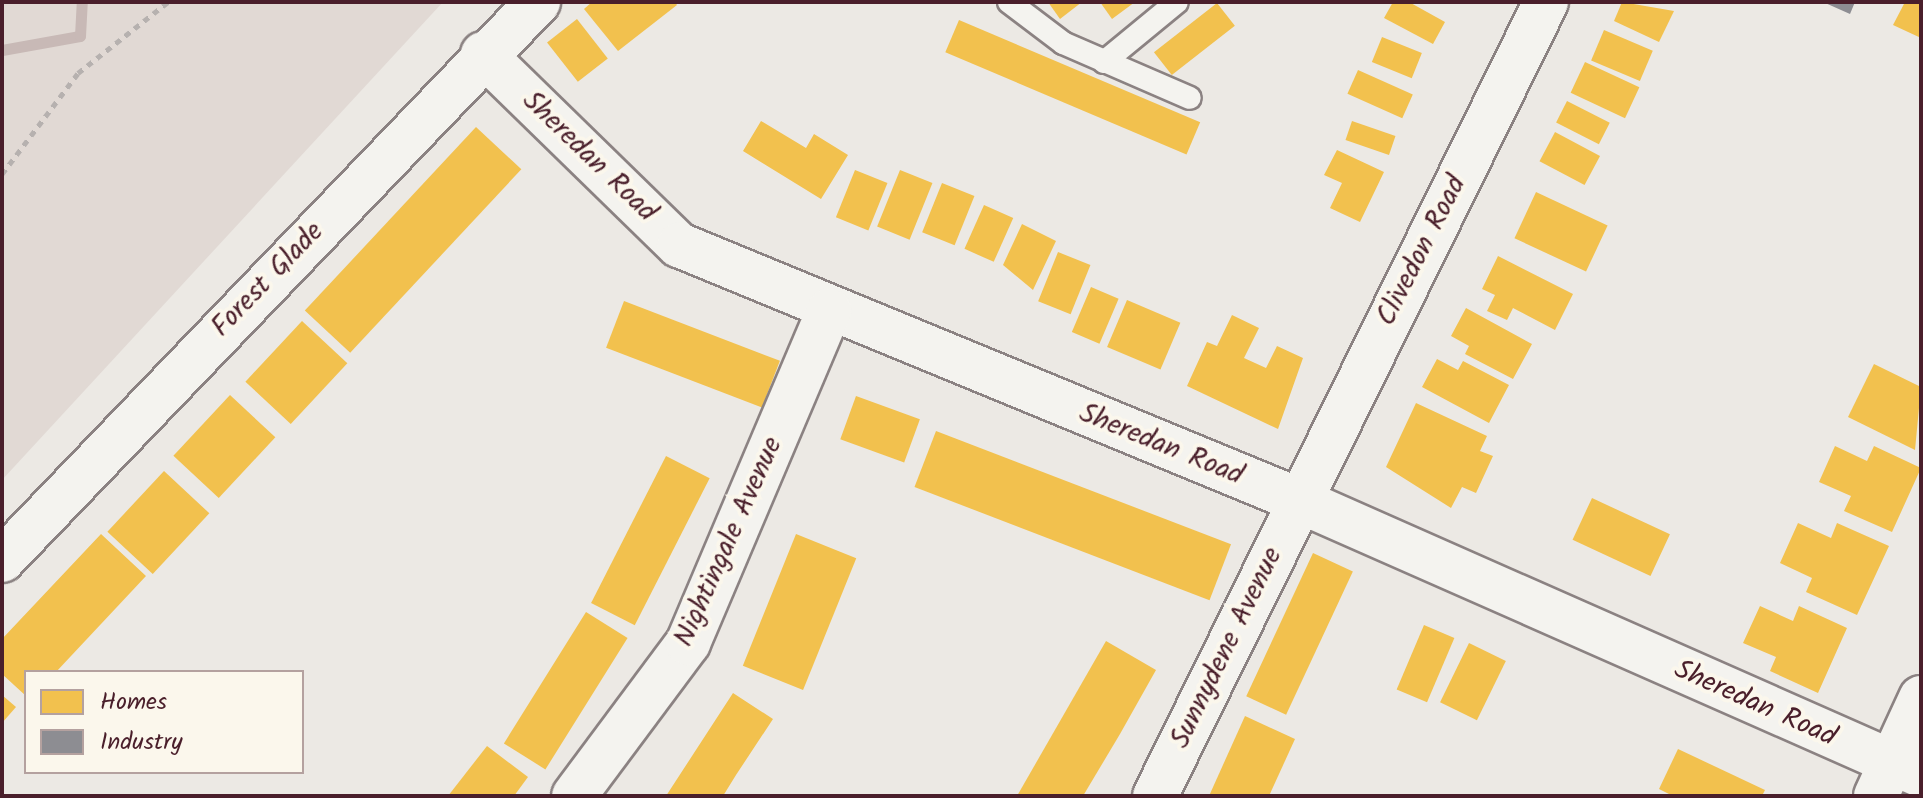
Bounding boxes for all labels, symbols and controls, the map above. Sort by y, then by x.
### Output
street label: Sheredan Road [515,85,663,229]
street label: Clivedon Road [1370,170,1474,332]
street label: Forest Glade [205,216,331,344]
street label: Sheredan Road [1074,397,1248,493]
street label: Nightingale Avenue [668,432,790,652]
street label: Sunnydene Avenue [1164,542,1290,754]
street label: Sheredan Road [1669,653,1841,755]
legend [24,670,304,774]
text: Homes [100,683,167,722]
text: Industry [100,723,182,762]

